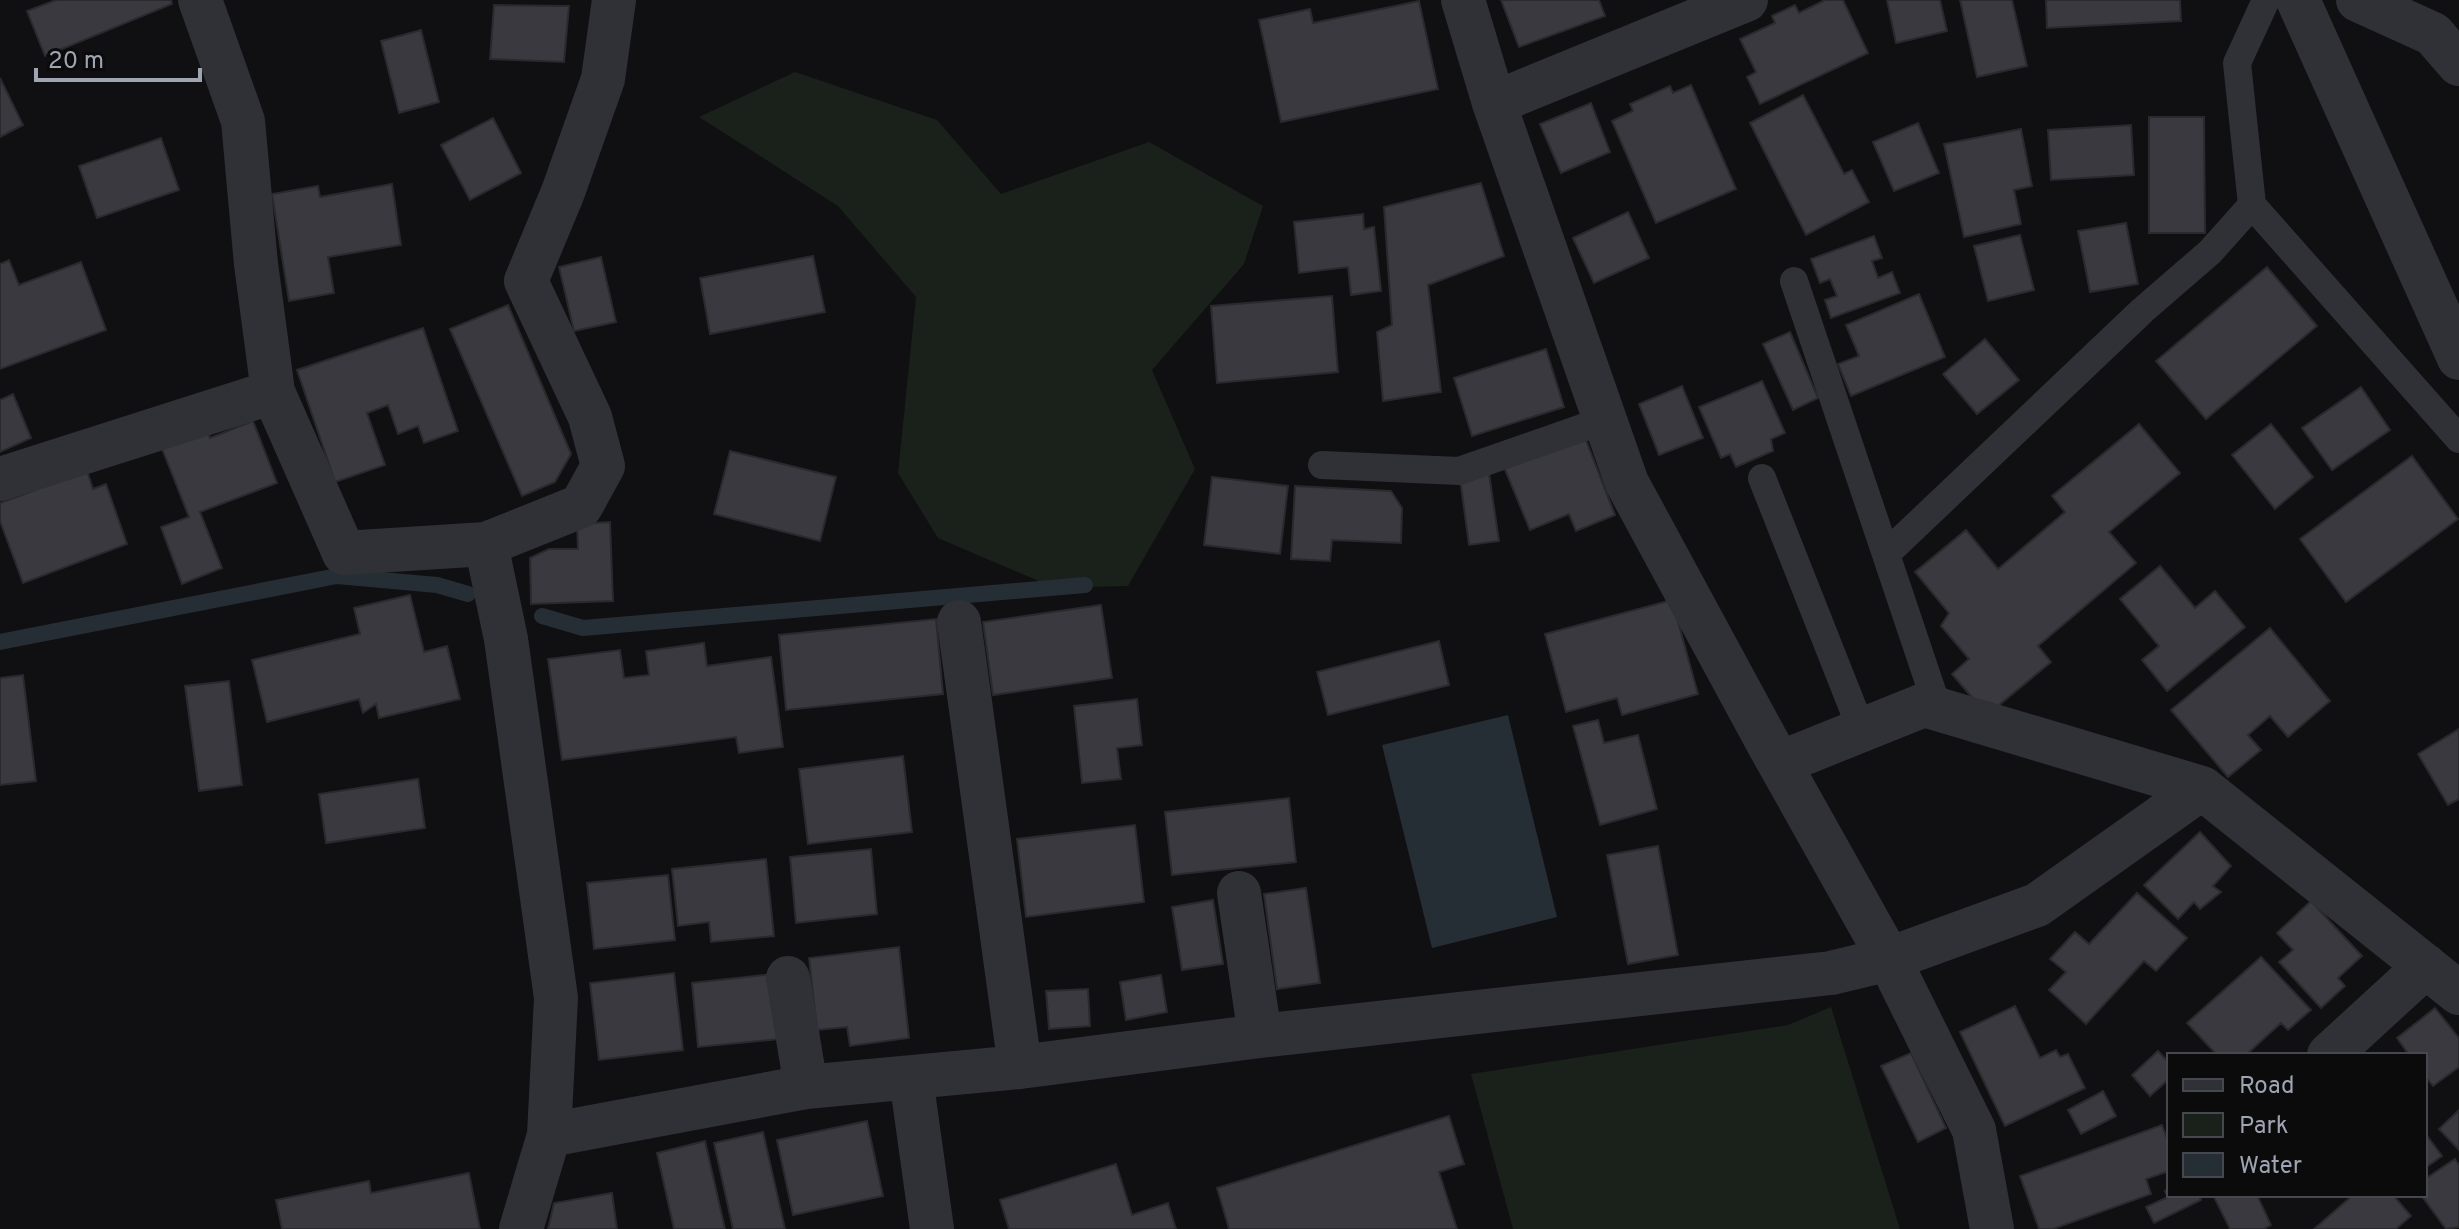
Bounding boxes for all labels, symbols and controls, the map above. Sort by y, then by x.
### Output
scale bar [36,32,200,82]
text: 20 m [48,47,104,77]
legend [2167,1053,2427,1197]
text: Road [2239,1072,2295,1102]
text: Park [2239,1112,2289,1142]
text: Water [2239,1152,2302,1182]

